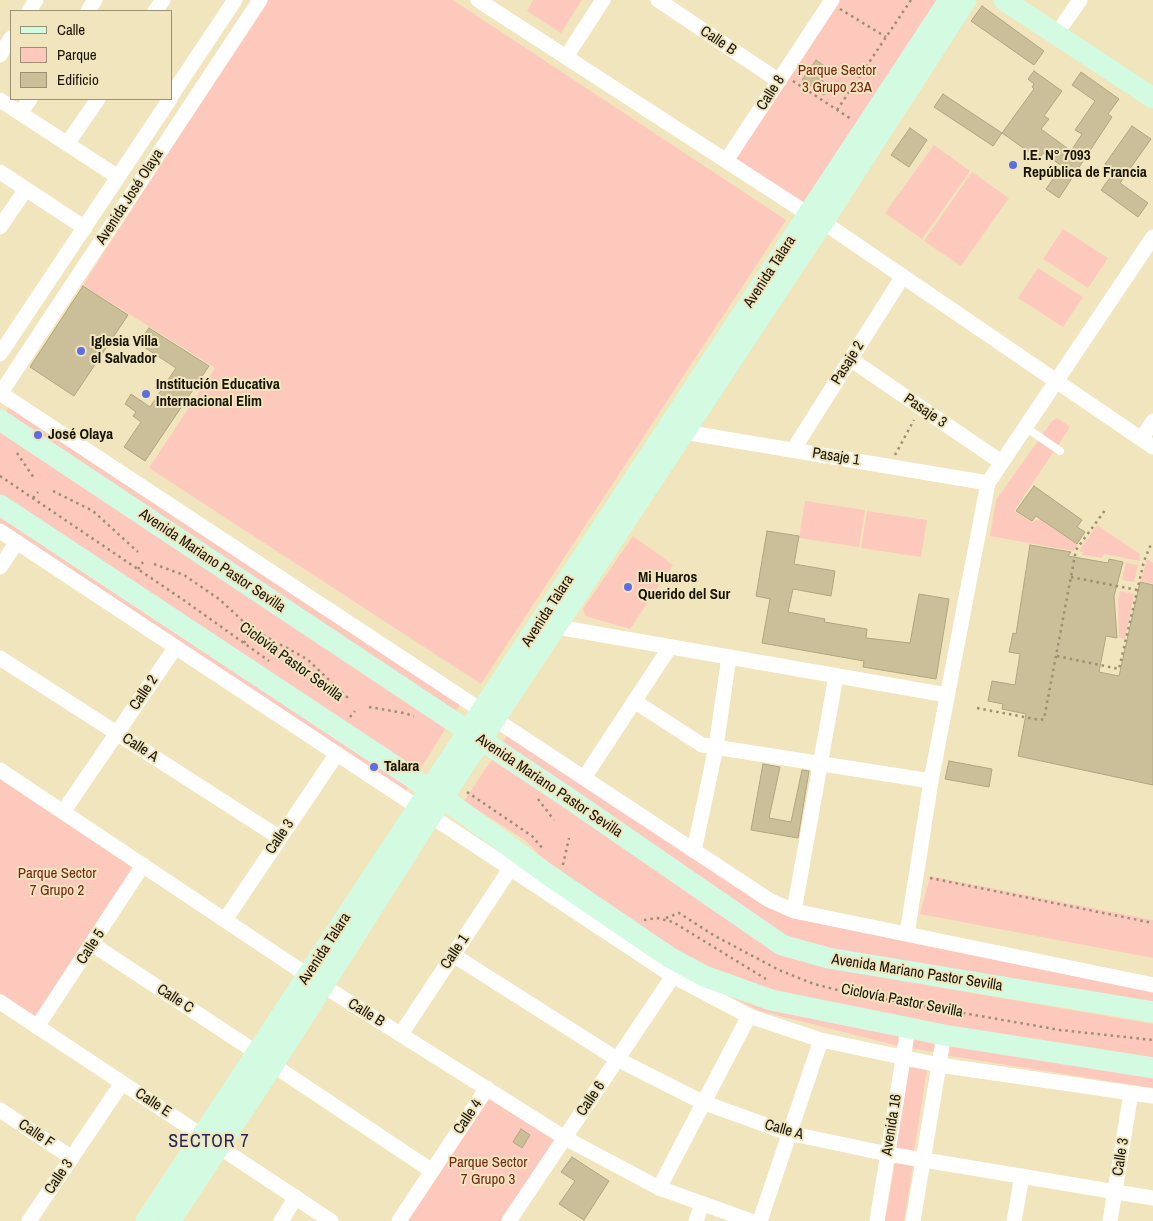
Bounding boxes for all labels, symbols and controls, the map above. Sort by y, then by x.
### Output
legend [10,10,172,100]
text: Calle [57,19,85,40]
street label: Calle B [697,22,739,60]
text: Parque [57,44,97,65]
park label: Parque Sector 3 Grupo 23A [798,62,876,97]
text: Edificio [57,69,99,90]
street label: Calle 8 [753,72,789,114]
street label: Avenida José Olaya [93,146,167,248]
place label: I.E. N° 7093 República de Francia [1023,147,1147,182]
marker: I.E. N° 7093 República de Francia [1007,159,1019,171]
street label: Avenida Talara [740,233,800,311]
place label: Iglesia Villa el Salvador [91,333,158,368]
street label: Pasaje 2 [828,338,868,388]
marker: Iglesia Villa el Salvador [75,345,87,357]
place label: Institución Educativa Internacional Elim [156,376,280,411]
marker: Institución Educativa Internacional Elim [140,388,152,400]
street label: Pasaje 3 [900,390,950,432]
place label: José Olaya [48,426,113,444]
marker: José Olaya [32,429,44,441]
street label: Pasaje 1 [811,444,861,470]
street label: Avenida Mariano Pastor Sevilla [135,505,289,617]
place label: Mi Huaros Querido del Sur [638,569,730,604]
street label: Avenida Talara [518,572,578,650]
marker: Mi Huaros Querido del Sur [622,581,634,593]
street label: Ciclovía Pastor Sevilla [236,618,346,706]
street label: Calle 2 [126,672,162,714]
street label: Calle A [118,730,162,766]
street label: Avenida Mariano Pastor Sevilla [472,730,626,842]
place label: Talara [384,758,419,776]
marker: Talara [368,761,380,773]
street label: Calle 3 [262,816,298,858]
park label: Parque Sector 7 Grupo 2 [18,865,96,900]
street label: Avenida Talara [295,910,355,988]
street label: Calle 5 [73,926,109,968]
street label: Calle 1 [437,931,473,973]
street label: Avenida Mariano Pastor Sevilla [830,951,1004,995]
street label: Calle C [153,980,197,1018]
street label: Ciclovía Pastor Sevilla [840,980,964,1022]
street label: Calle B [344,995,388,1031]
street label: Calle 6 [573,1078,609,1120]
street label: Calle E [131,1085,175,1121]
street label: Avenida 16 [878,1093,906,1157]
street label: Calle 4 [450,1096,486,1138]
street label: Calle F [15,1116,57,1152]
street label: Calle A [762,1116,806,1144]
district label: SECTOR 7 [167,1131,251,1153]
street label: Calle 3 [1109,1137,1133,1177]
park label: Parque Sector 7 Grupo 3 [449,1154,527,1189]
street label: Calle 3 [41,1156,77,1198]

